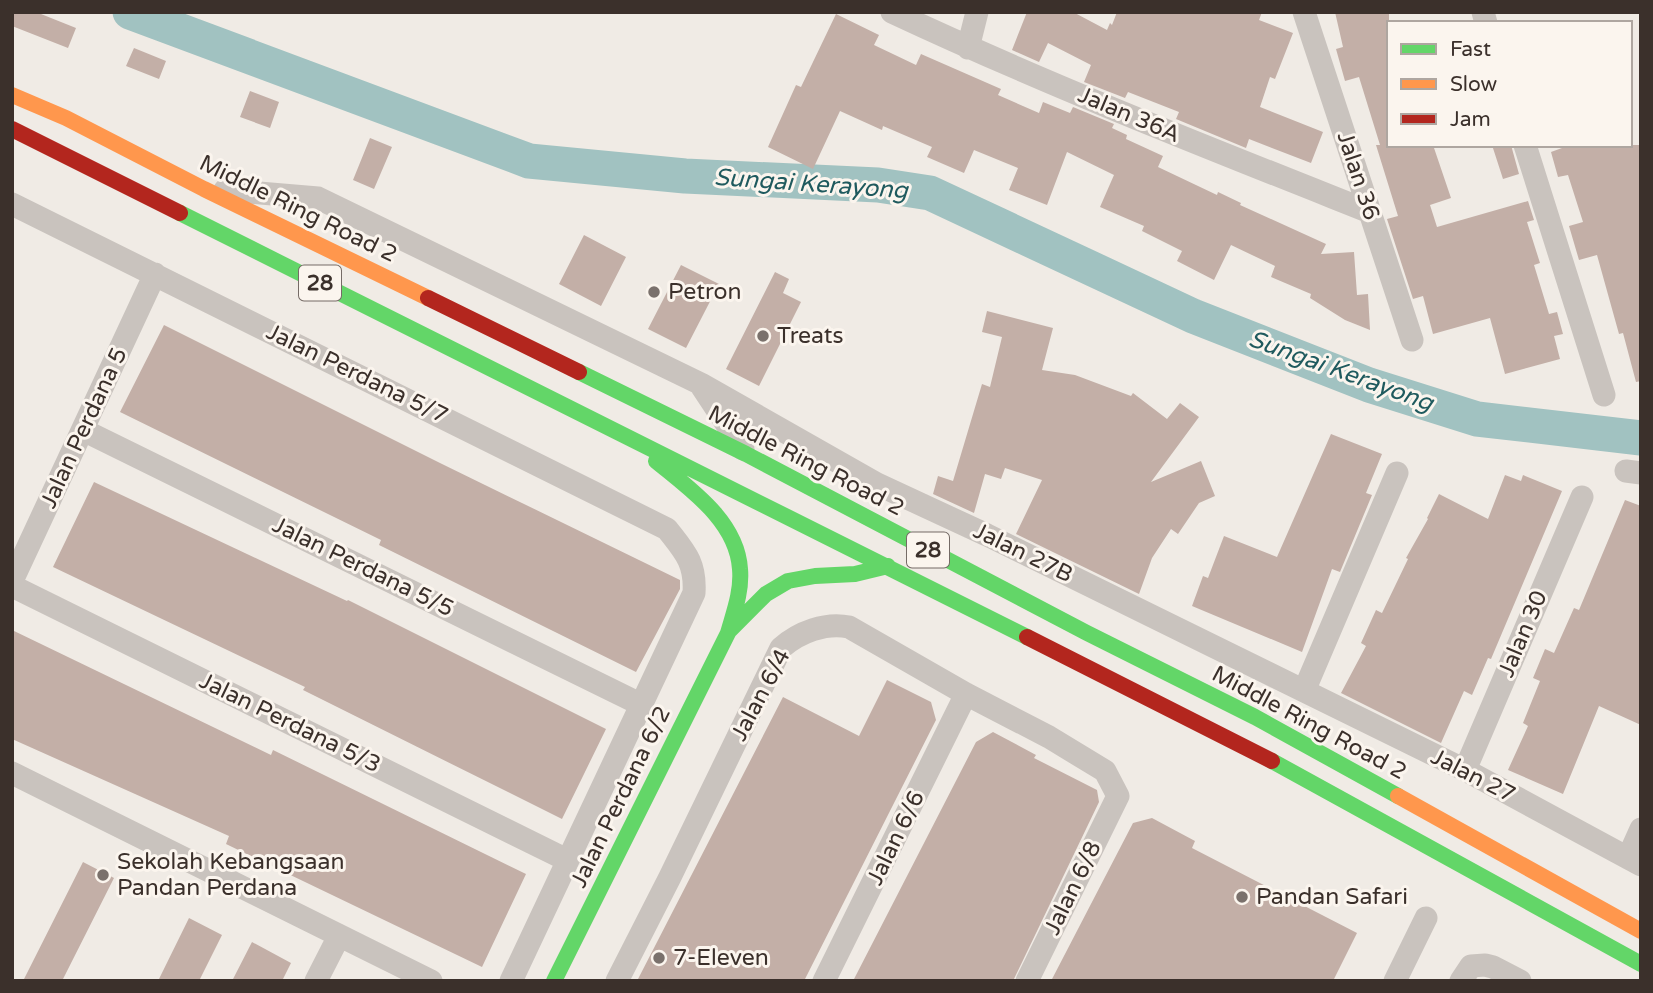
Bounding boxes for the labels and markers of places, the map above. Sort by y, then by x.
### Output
place label: Petron [668,278,741,306]
marker: Petron [646,284,662,300]
place label: Treats [777,322,844,350]
marker: Treats [755,328,771,344]
place label: Sekolah Kebangsaan Pandan Perdana [117,848,344,902]
marker: Sekolah Kebangsaan Pandan Perdana [95,867,111,883]
place label: Pandan Safari [1256,883,1408,911]
marker: Pandan Safari [1234,889,1250,905]
place label: 7-Eleven [673,944,769,972]
marker: 7-Eleven [651,950,667,966]

